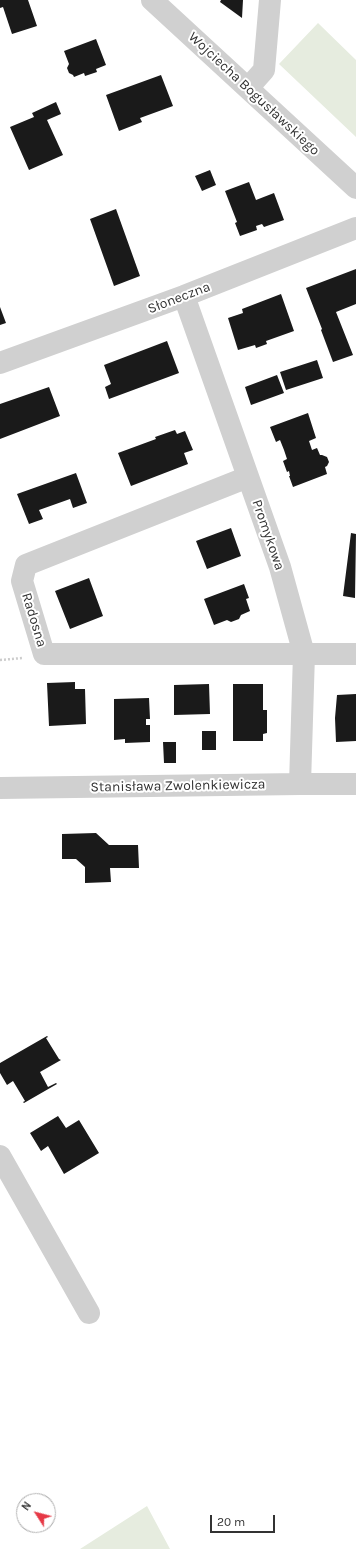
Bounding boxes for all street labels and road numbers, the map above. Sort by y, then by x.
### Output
street label: Wojciecha Bogusławskiego [185,29,323,159]
street label: Słoneczna [145,278,213,318]
street label: Promykowa [248,498,288,572]
street label: Radosna [18,591,50,649]
street label: Stanisława Zwolenkiewicza [90,776,266,796]

